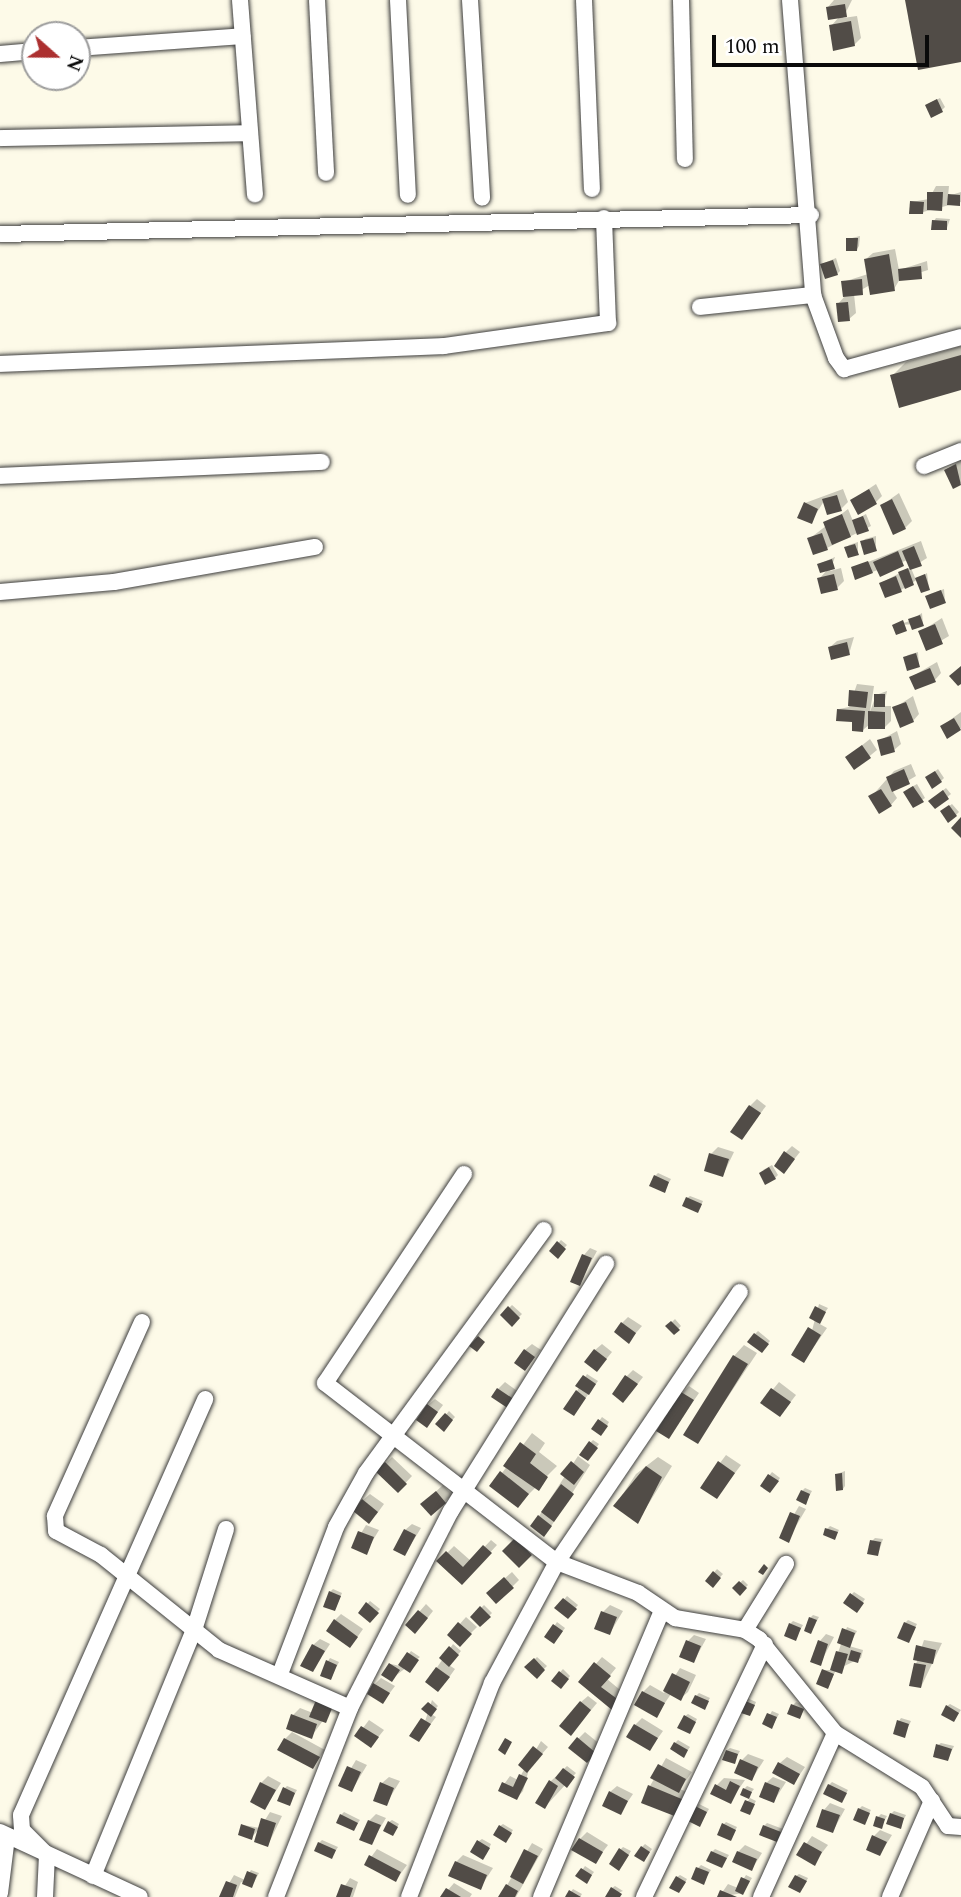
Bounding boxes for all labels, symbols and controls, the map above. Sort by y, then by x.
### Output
north arrow [21,21,91,91]
scale bar [716,21,933,65]
text: 100 m [725,31,780,63]
text: N [58,51,91,75]

